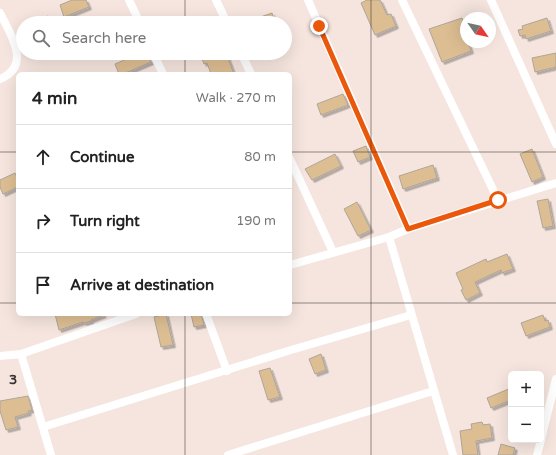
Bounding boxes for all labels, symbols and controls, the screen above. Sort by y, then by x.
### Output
north arrow [460,12,496,48]
search box [16,16,292,60]
route end [310,17,328,35]
icon: search [30,27,52,49]
text: Search here [62,29,146,47]
text: 4 min [32,88,77,109]
text: Walk · 270 m [196,90,276,106]
icon: ahead [32,146,54,168]
text: Continue [70,148,134,166]
text: 80 m [244,149,276,165]
route start [489,191,507,209]
icon: right [32,210,54,232]
text: Turn right [70,212,140,230]
text: 190 m [236,213,276,229]
icon: arrive [32,274,54,296]
text: Arrive at destination [70,276,214,294]
map controls [508,371,544,443]
button: + [508,371,544,407]
text: 3 [9,372,17,388]
button: − [508,407,544,443]

